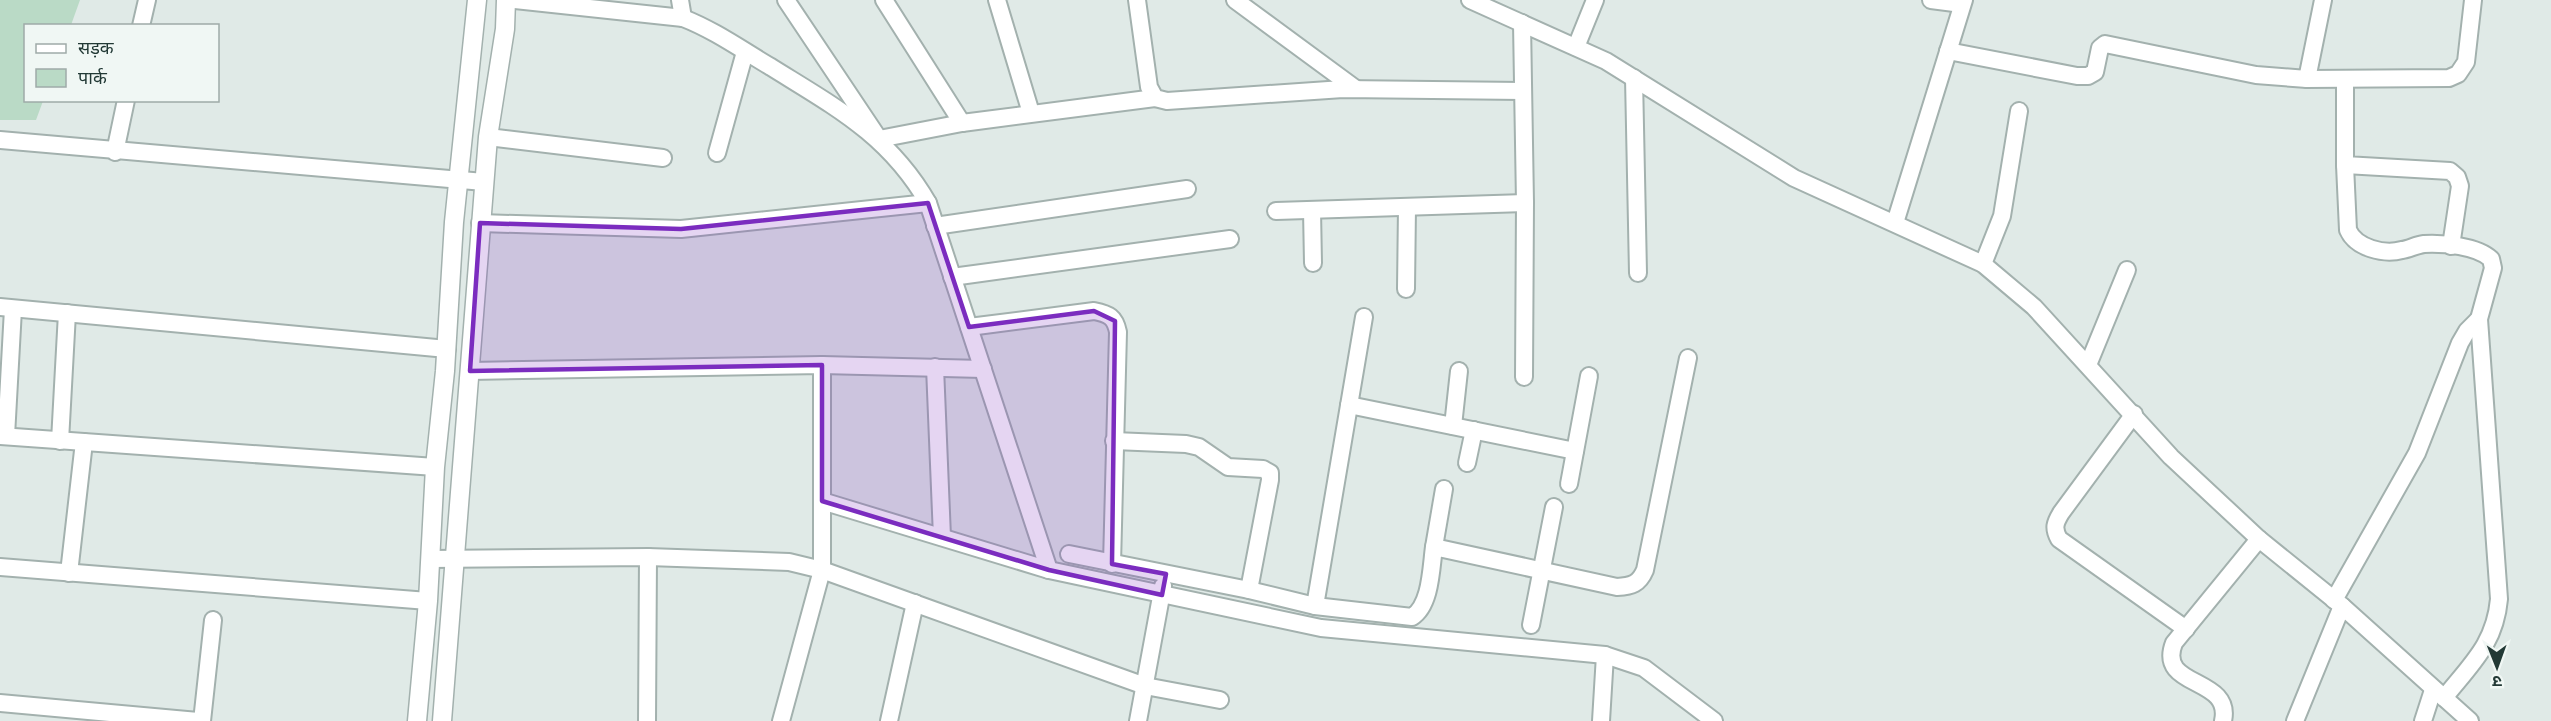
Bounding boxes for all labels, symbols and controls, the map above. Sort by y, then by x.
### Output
legend [24,24,219,102]
text: सड़क [78,37,115,58]
text: पार्क [78,67,108,87]
north arrow [2467,637,2527,697]
text: उ [2492,673,2502,691]

